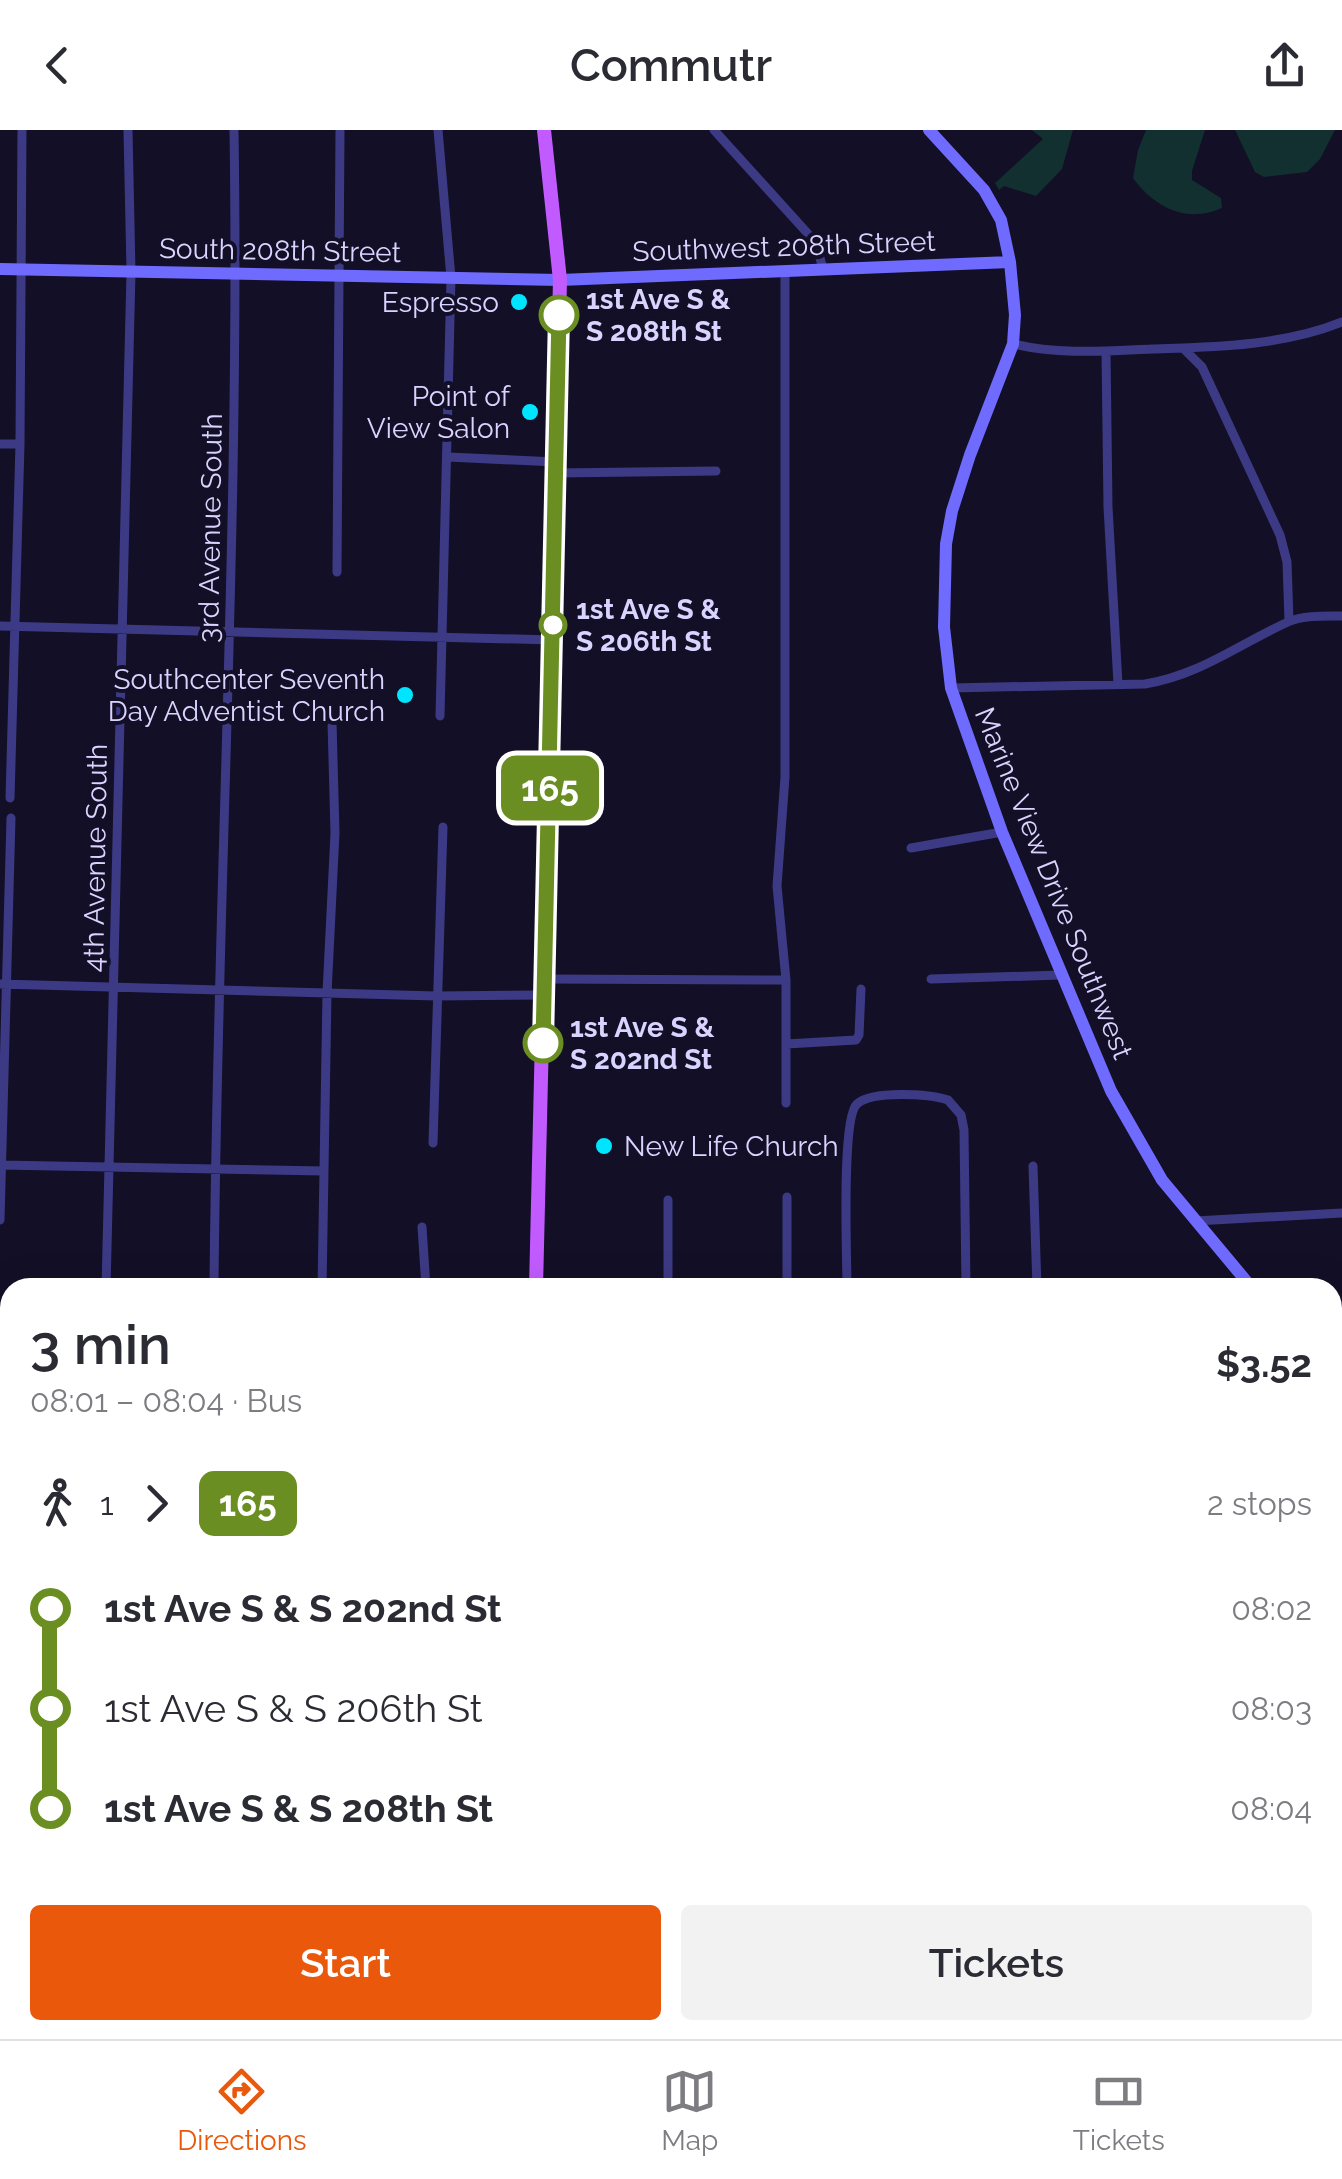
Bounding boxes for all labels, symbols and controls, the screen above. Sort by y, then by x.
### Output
icon: back [30,38,85,93]
icon: share [1257,38,1312,93]
text: Commutr [570,39,772,92]
street label: Southwest 208th Street [632,225,937,268]
street label: South 208th Street [159,232,402,269]
place label: 1st Ave S & S 208th St [586,283,730,348]
place label: Espresso [382,286,499,319]
marker: Espresso [508,291,530,313]
marker: 1st Ave S & S 208th St [540,296,578,334]
place label: Point of View Salon [367,380,512,445]
marker: Point of View Salon [519,401,541,423]
street label: 3rd Avenue South [192,413,229,643]
place label: 1st Ave S & S 206th St [576,593,720,658]
marker: 1st Ave S & S 206th St [540,612,566,638]
place label: Southcenter Seventh Day Adventist Church [108,663,385,728]
marker: Southcenter Seventh Day Adventist Church [394,684,416,706]
street label: Marine View Drive Southwest [968,703,1140,1064]
street label: 4th Avenue South [77,743,114,973]
line badge: 165 [492,756,608,820]
text: 165 [521,768,579,809]
place label: 1st Ave S & S 202nd St [570,1011,714,1076]
marker: 1st Ave S & S 202nd St [524,1024,562,1062]
place label: New Life Church [624,1130,839,1163]
marker: New Life Church [593,1135,615,1157]
text: 3 min [30,1312,171,1377]
text: $3.52 [1216,1341,1312,1386]
text: 08:01 – 08:04 · Bus [30,1382,302,1419]
icon: walk [30,1476,85,1531]
icon: forward [129,1476,184,1531]
text: 165 [219,1483,277,1524]
text: 1 [100,1485,114,1522]
text: 2 stops [1207,1485,1312,1522]
text: 1st Ave S & S 202nd St [104,1586,502,1631]
text: 08:02 [1231,1590,1312,1627]
text: 1st Ave S & S 206th St [104,1686,482,1731]
text: 08:03 [1231,1690,1312,1727]
text: 1st Ave S & S 208th St [104,1786,493,1831]
text: 08:04 [1230,1790,1312,1827]
button: Start [30,1905,661,2020]
button: Tickets [681,1905,1312,2020]
tab: Directions [177,2064,307,2157]
tab: Map [661,2064,718,2157]
tab: Tickets [1073,2064,1165,2157]

